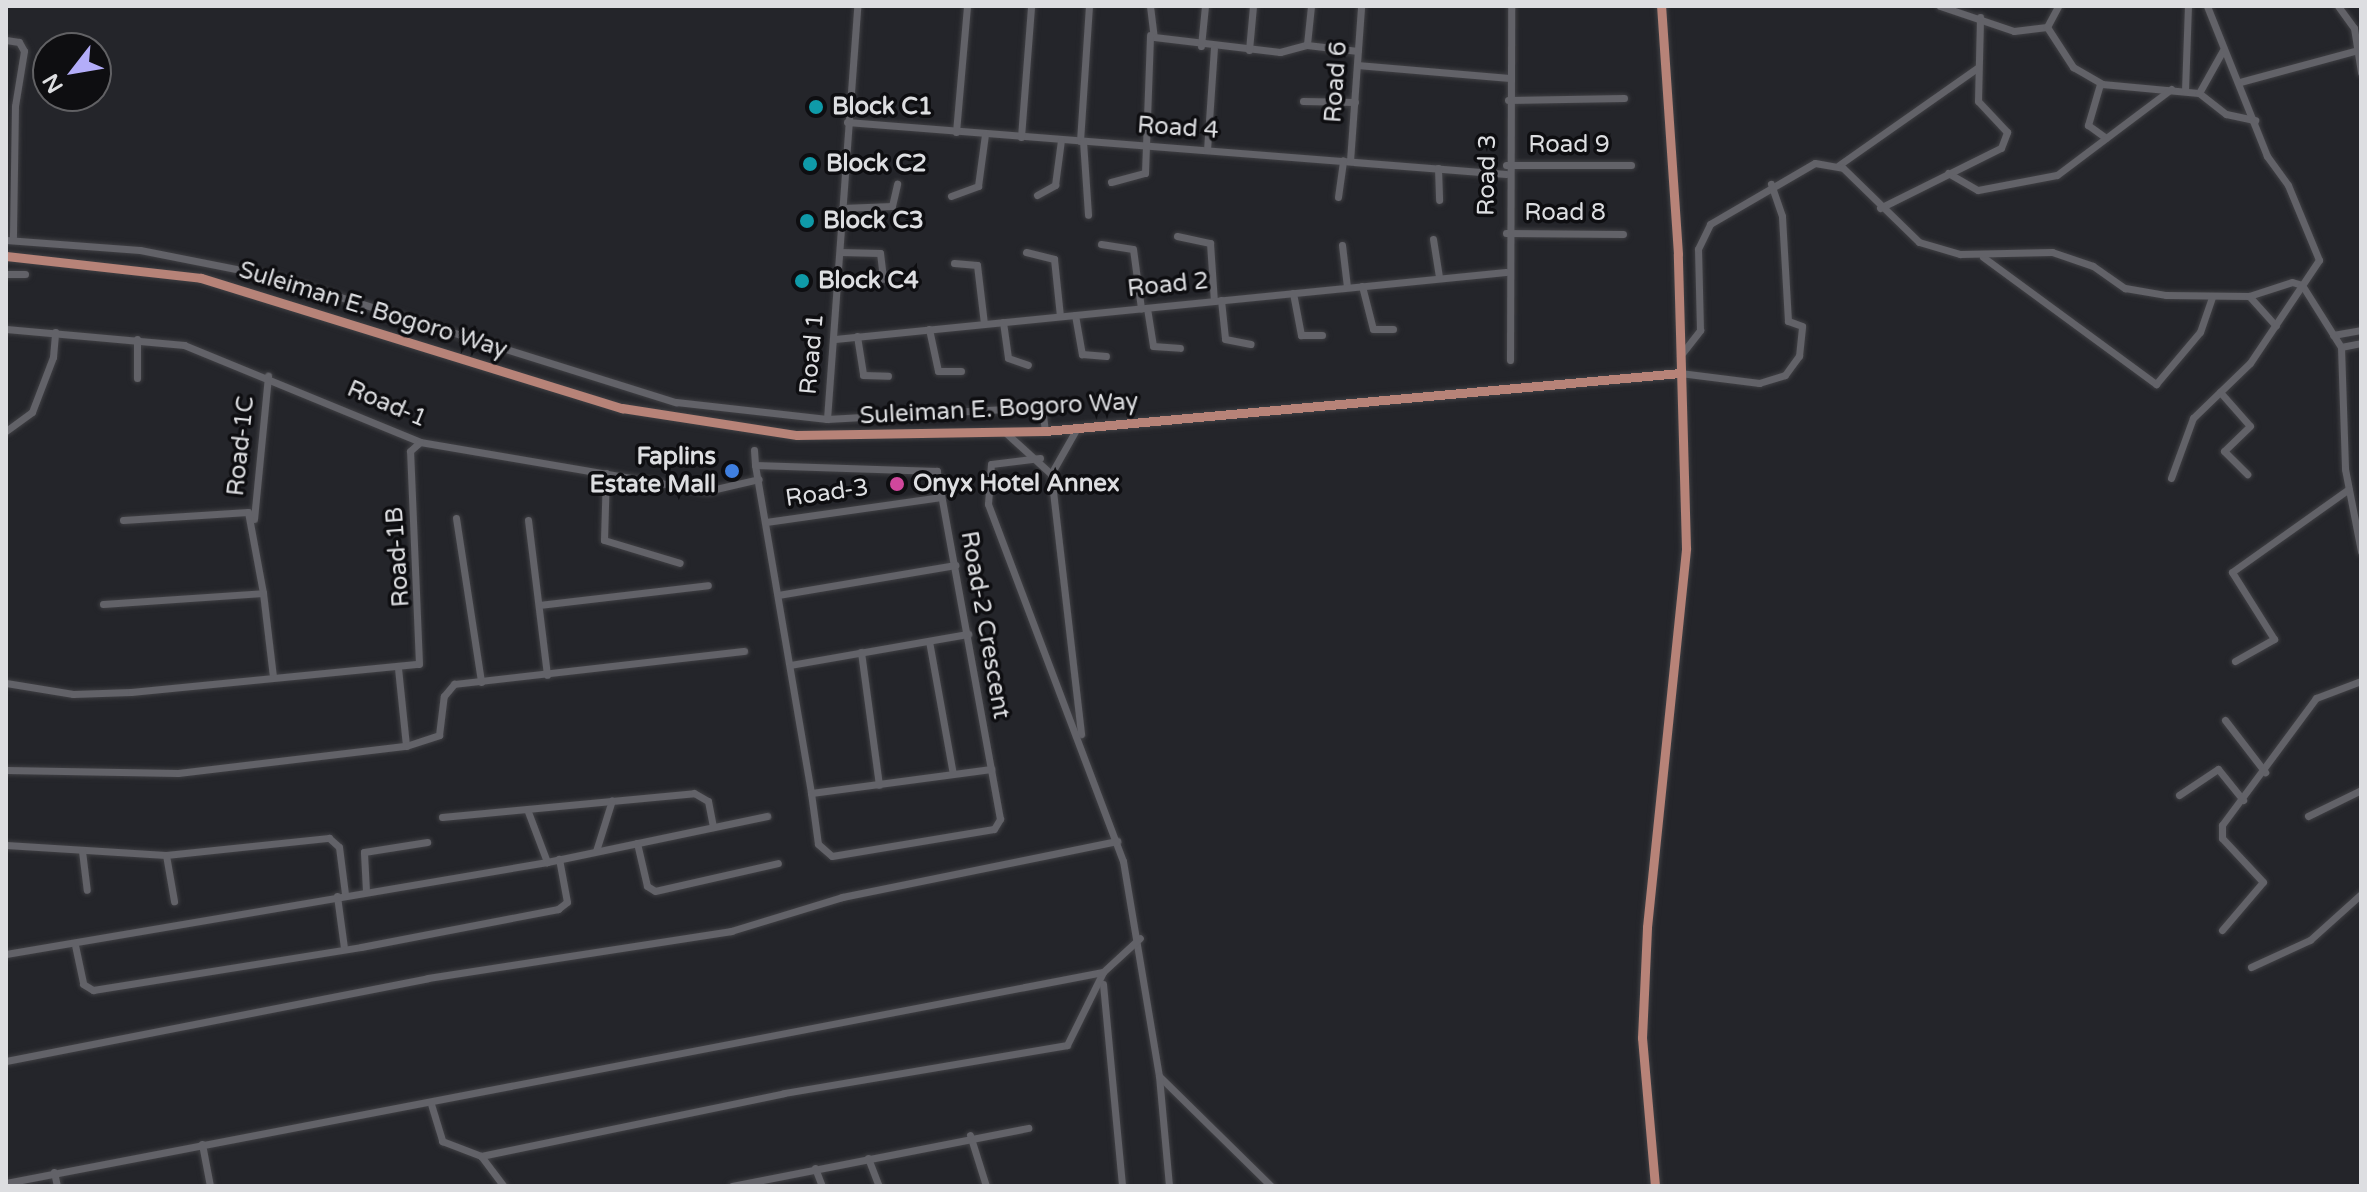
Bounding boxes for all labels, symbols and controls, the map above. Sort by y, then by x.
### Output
north arrow [32,32,112,112]
street label: Road 6 [1319,40,1353,124]
text: N [37,69,69,98]
place label: Block C1 [832,93,933,121]
marker: Block C1 [807,98,825,116]
street label: Road 4 [1136,111,1220,145]
street label: Road 9 [1528,131,1610,159]
street label: Road 3 [1472,134,1502,216]
place label: Block C2 [826,150,927,178]
marker: Block C2 [801,155,819,173]
street label: Road 8 [1524,199,1606,227]
place label: Block C3 [823,207,924,235]
marker: Block C3 [798,212,816,230]
street label: Suleiman E. Bogoro Way [235,255,511,365]
street label: Road 2 [1126,266,1210,304]
place label: Block C4 [818,267,919,295]
marker: Block C4 [793,272,811,290]
street label: Road 1 [794,312,830,396]
street label: Road-1 [343,374,431,434]
street label: Suleiman E. Bogoro Way [859,387,1139,431]
street label: Road-1C [221,395,261,497]
place label: Faplins Estate Mall [590,443,716,499]
marker: Faplins Estate Mall [723,462,741,480]
place label: Onyx Hotel Annex [913,470,1120,498]
street label: Road-3 [784,473,870,513]
marker: Onyx Hotel Annex [888,475,906,493]
street label: Road-1B [380,506,416,608]
street label: Road-2 Crescent [954,529,1016,721]

